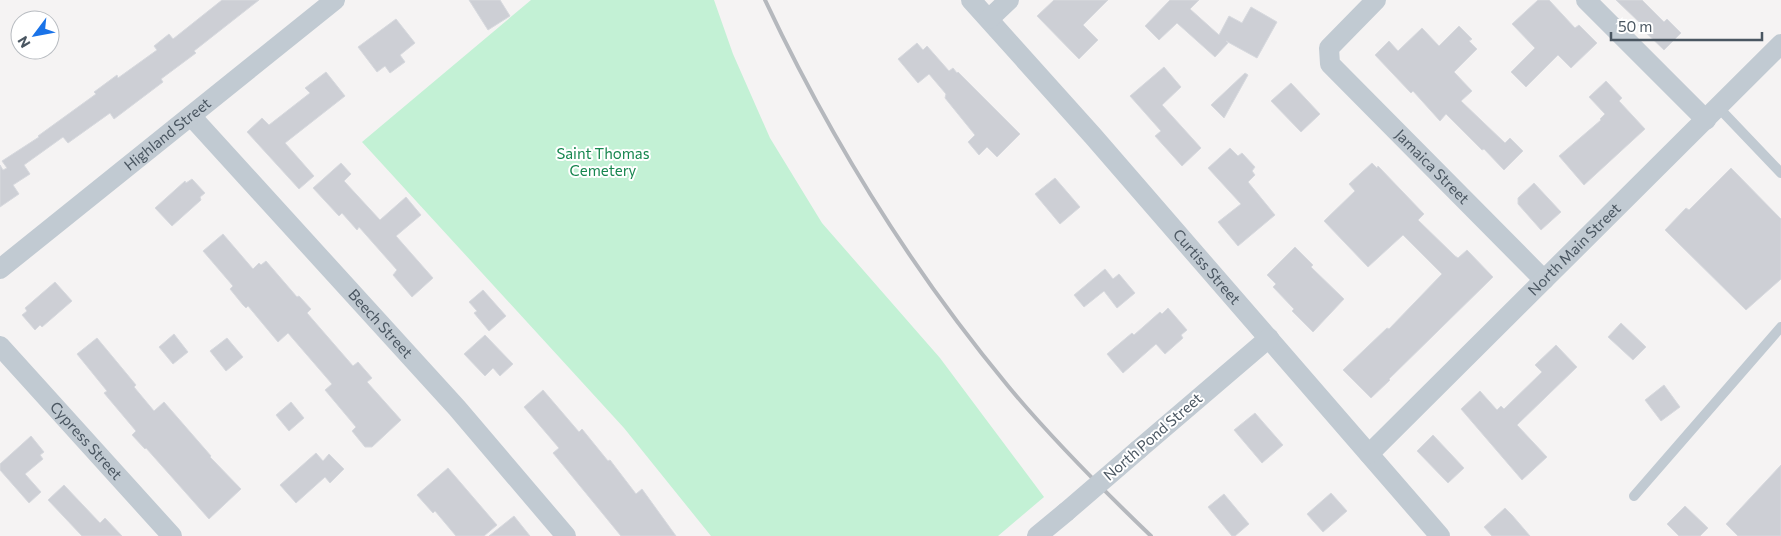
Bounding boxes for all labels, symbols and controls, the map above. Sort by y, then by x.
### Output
north arrow [10,10,60,60]
scale bar [1611,10,1762,42]
text: 50 m [1618,17,1652,35]
text: N [14,33,34,51]
street label: Highland Street [120,93,214,174]
street label: Jamaica Street [1392,125,1473,207]
park label: Saint Thomas Cemetery [556,144,650,179]
street label: North Main Street [1524,199,1624,299]
street label: Curtiss Street [1170,225,1245,308]
street label: Beech Street [345,285,417,361]
street label: North Pond Street [1099,389,1205,484]
street label: Cypress Street [47,397,127,483]

